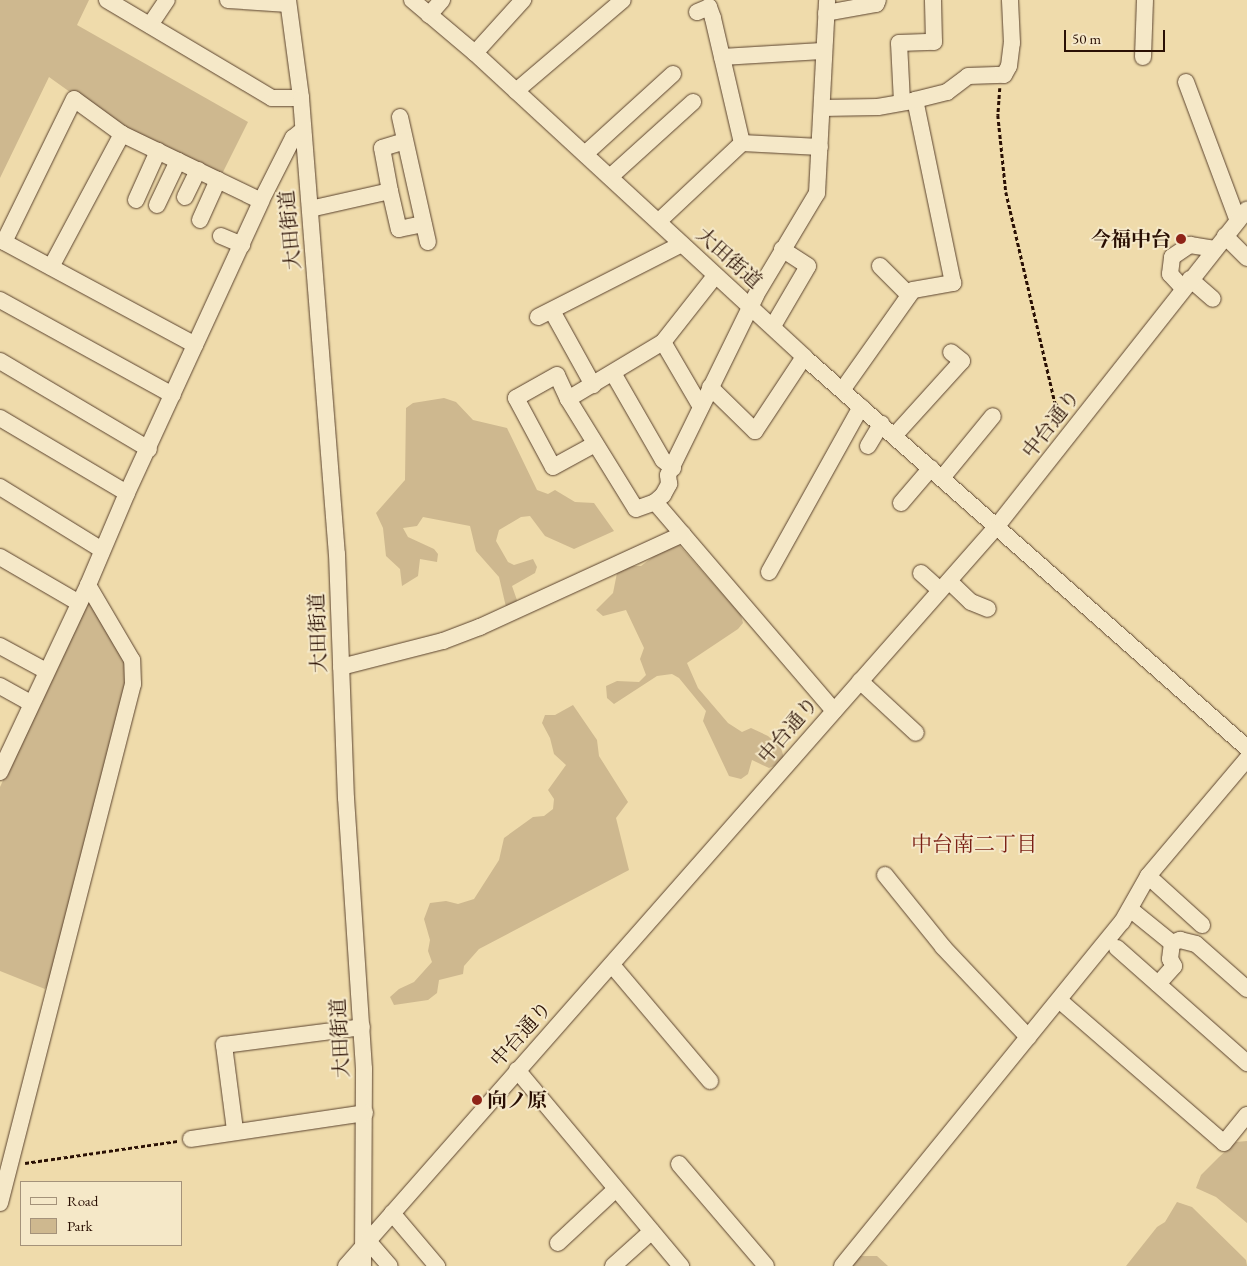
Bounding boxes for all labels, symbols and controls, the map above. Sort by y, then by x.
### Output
scale bar [1067,20,1168,52]
text: 50 m [1072,29,1101,48]
street label: 大田街道 [275,189,305,271]
street label: 大田街道 [691,222,767,294]
place label: 今福中台 [1091,227,1171,251]
marker: 今福中台 [1175,233,1187,245]
street label: 中台通り [1017,385,1085,463]
street label: 大田街道 [305,593,331,673]
street label: 中台通り [753,692,823,768]
district label: 中台南二丁目 [911,831,1037,857]
street label: 中台通り [485,996,557,1072]
street label: 大田街道 [326,997,354,1079]
place label: 向ノ原 [487,1088,547,1112]
marker: 向ノ原 [471,1094,483,1106]
legend [20,1181,182,1246]
text: Road [67,1191,98,1210]
text: Park [67,1216,93,1235]

